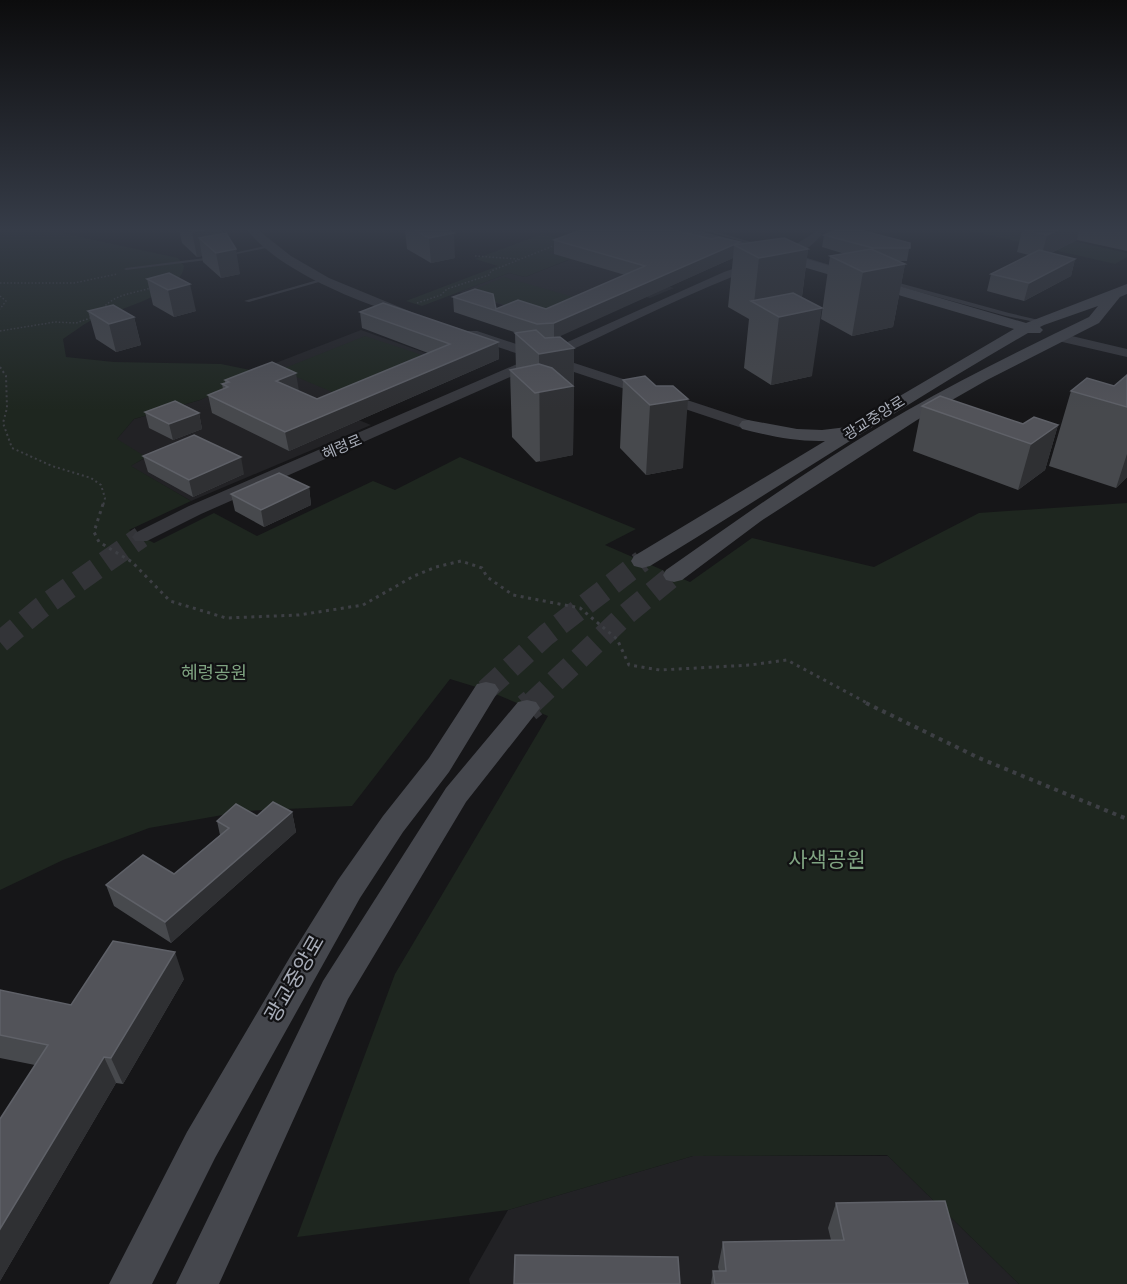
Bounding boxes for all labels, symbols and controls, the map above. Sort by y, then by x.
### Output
street label: 광교중앙로 [840,392,908,444]
street label: 혜령로 [319,431,365,463]
park label: 혜령공원 [181,662,247,684]
park label: 사색공원 [788,848,866,873]
street label: 광교중앙로 [260,931,330,1027]

